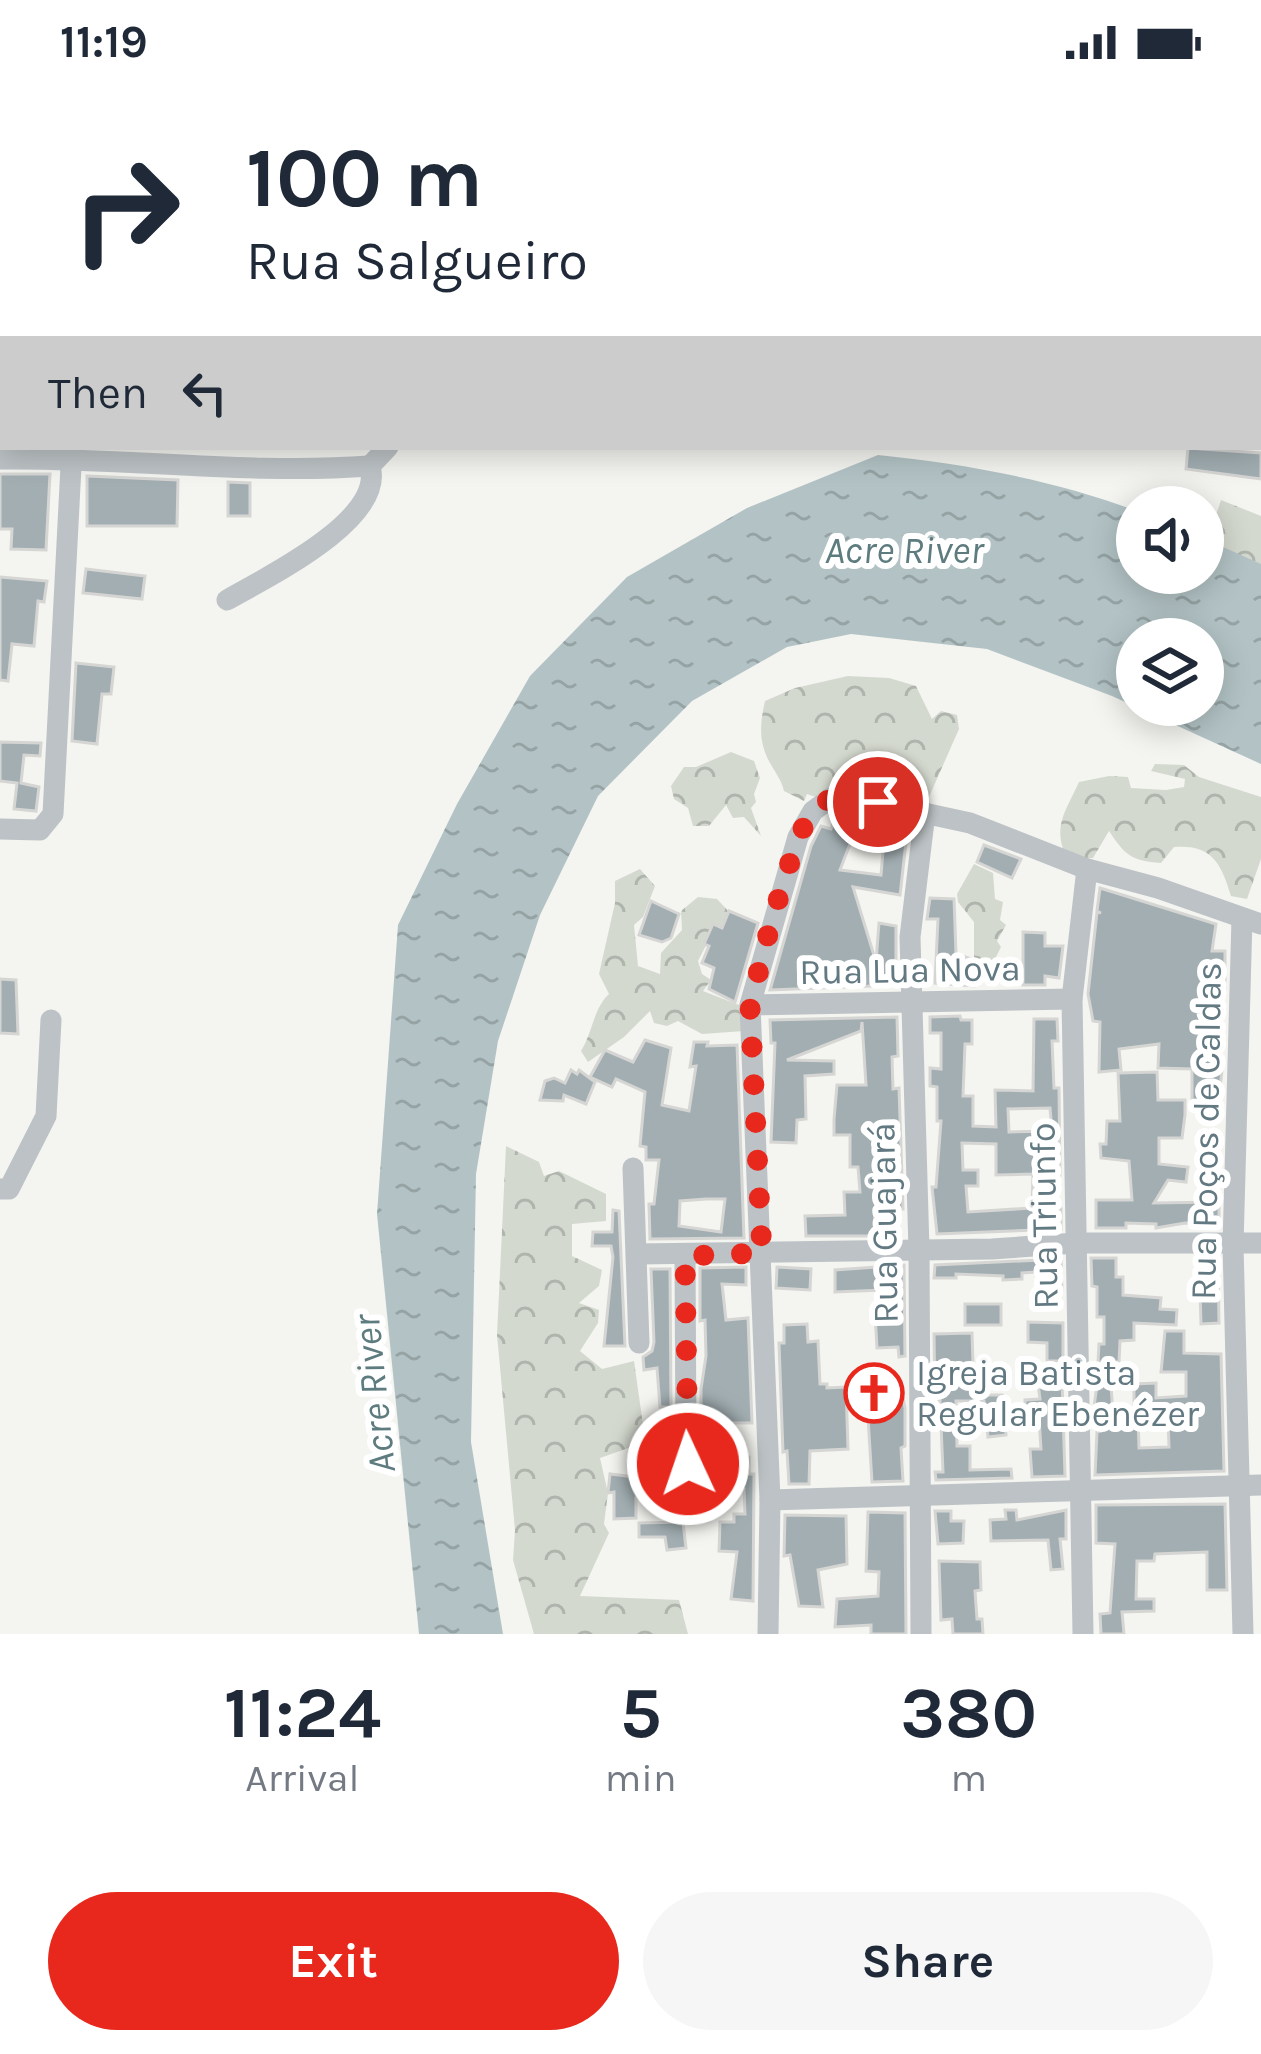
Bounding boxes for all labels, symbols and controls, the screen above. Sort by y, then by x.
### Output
text: 11:19 [60,16,148,68]
text: 100 m [246,129,483,227]
icon: right [48,132,204,288]
text: Rua Salgueiro [246,229,588,293]
icon: left [172,360,238,426]
text: Then [48,367,148,419]
map controls [1116,486,1224,726]
button: sound [1116,486,1224,594]
water label: Acre River [824,527,985,573]
button: layers [1116,618,1224,726]
pin [827,751,929,853]
icon: arrive [845,769,911,835]
street label: Rua Lua Nova [799,947,1021,993]
street label: Rua Poços de Caldas [1182,962,1230,1300]
street label: Rua Guajará [861,1122,907,1324]
street label: Rua Triunfo [1021,1122,1067,1310]
water label: Acre River [343,1311,405,1475]
place label: Igreja Batista Regular Ebenézer [916,1352,1200,1435]
church icon: Igreja Batista Regular Ebenézer [843,1362,905,1424]
position arrow [625,1401,751,1527]
text: 11:24 [224,1671,381,1755]
text: 5 [620,1671,662,1755]
text: 380 [900,1671,1037,1755]
text: Arrival [245,1755,360,1801]
text: min [605,1755,676,1801]
text: m [950,1755,987,1801]
button: Exit [48,1892,619,2030]
button: Share [643,1892,1213,2030]

